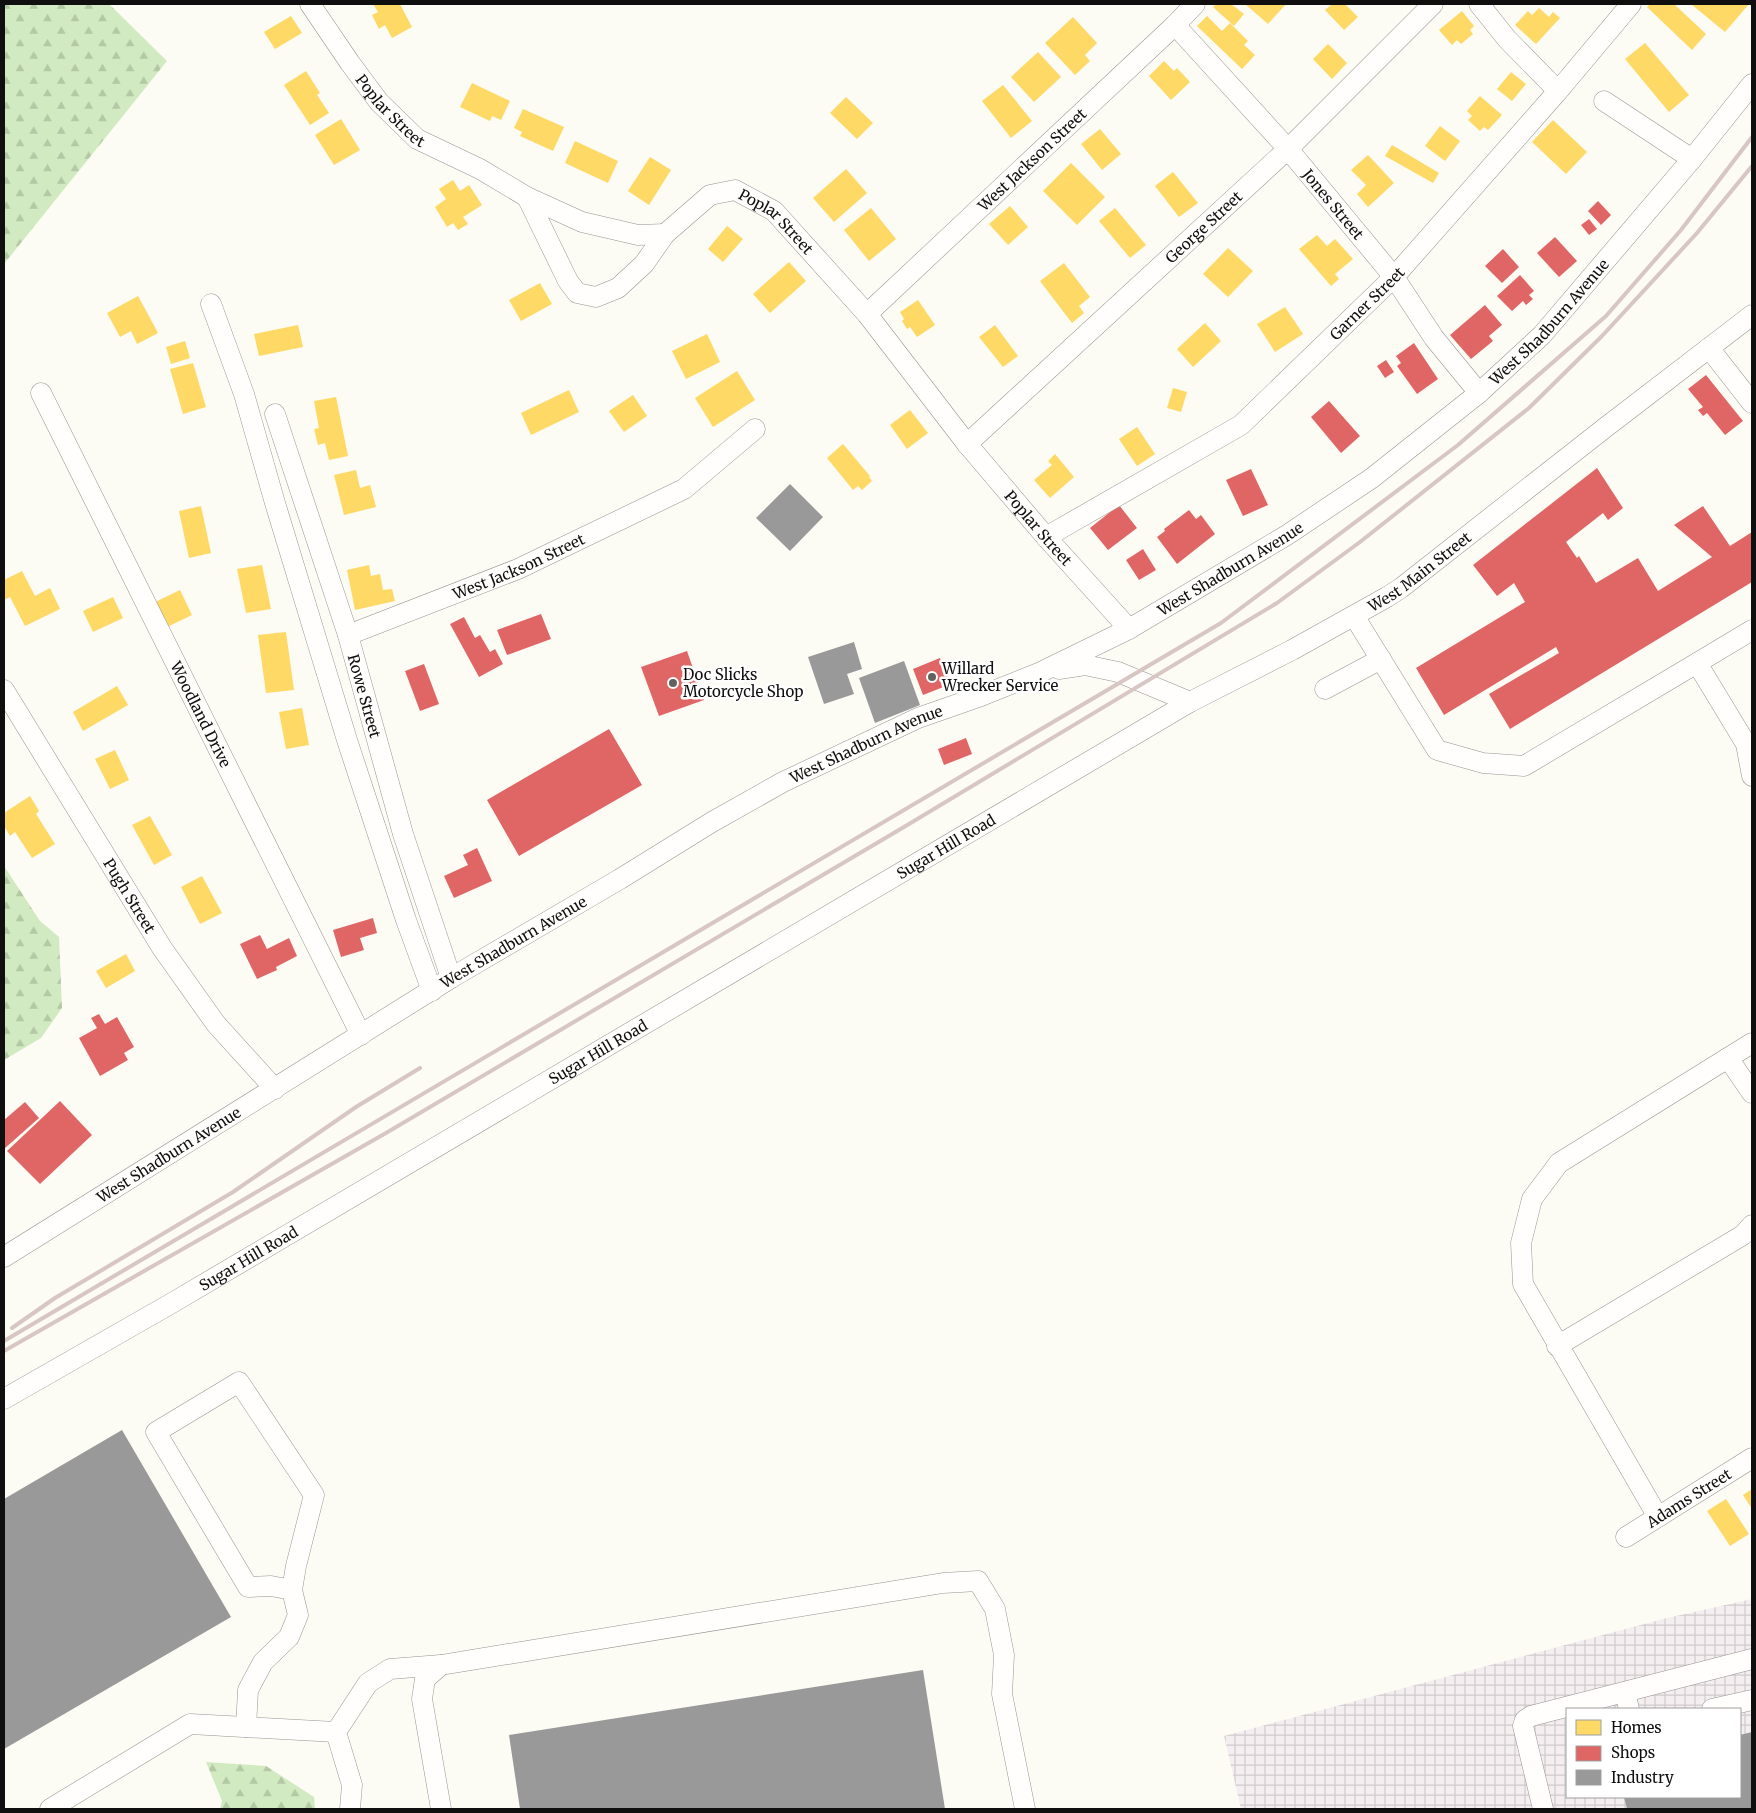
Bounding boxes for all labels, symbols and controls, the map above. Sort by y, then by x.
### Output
street label: Poplar Street [352,70,428,151]
street label: West Jackson Street [973,104,1090,215]
street label: Jones Street [1298,164,1368,243]
street label: Poplar Street [735,184,818,258]
street label: George Street [1161,187,1246,267]
street label: West Shadburn Avenue [1484,255,1613,389]
street label: Garner Street [1326,263,1408,344]
street label: Poplar Street [1001,486,1076,569]
street label: West Shadburn Avenue [1153,518,1307,620]
street label: West Main Street [1364,527,1475,616]
street label: West Jackson Street [449,529,588,603]
street label: Rowe Street [344,652,386,740]
street label: Woodland Drive [166,657,236,771]
place label: Willard Wrecker Service [941,659,1058,695]
place label: Doc Slicks Motorcycle Shop [683,665,803,701]
marker: Willard Wrecker Service [926,671,938,683]
marker: Doc Slicks Motorcycle Shop [667,677,679,689]
street label: West Shadburn Avenue [786,701,945,787]
street label: Sugar Hill Road [893,810,999,883]
street label: Pugh Street [100,855,160,937]
street label: West Shadburn Avenue [436,891,590,992]
street label: Sugar Hill Road [545,1015,651,1088]
street label: West Shadburn Avenue [92,1102,244,1207]
street label: Sugar Hill Road [195,1221,301,1295]
street label: Adams Street [1642,1464,1735,1532]
legend [1566,1708,1741,1798]
text: Homes [1611,1718,1662,1737]
text: Shops [1611,1743,1655,1762]
text: Industry [1611,1768,1674,1787]

